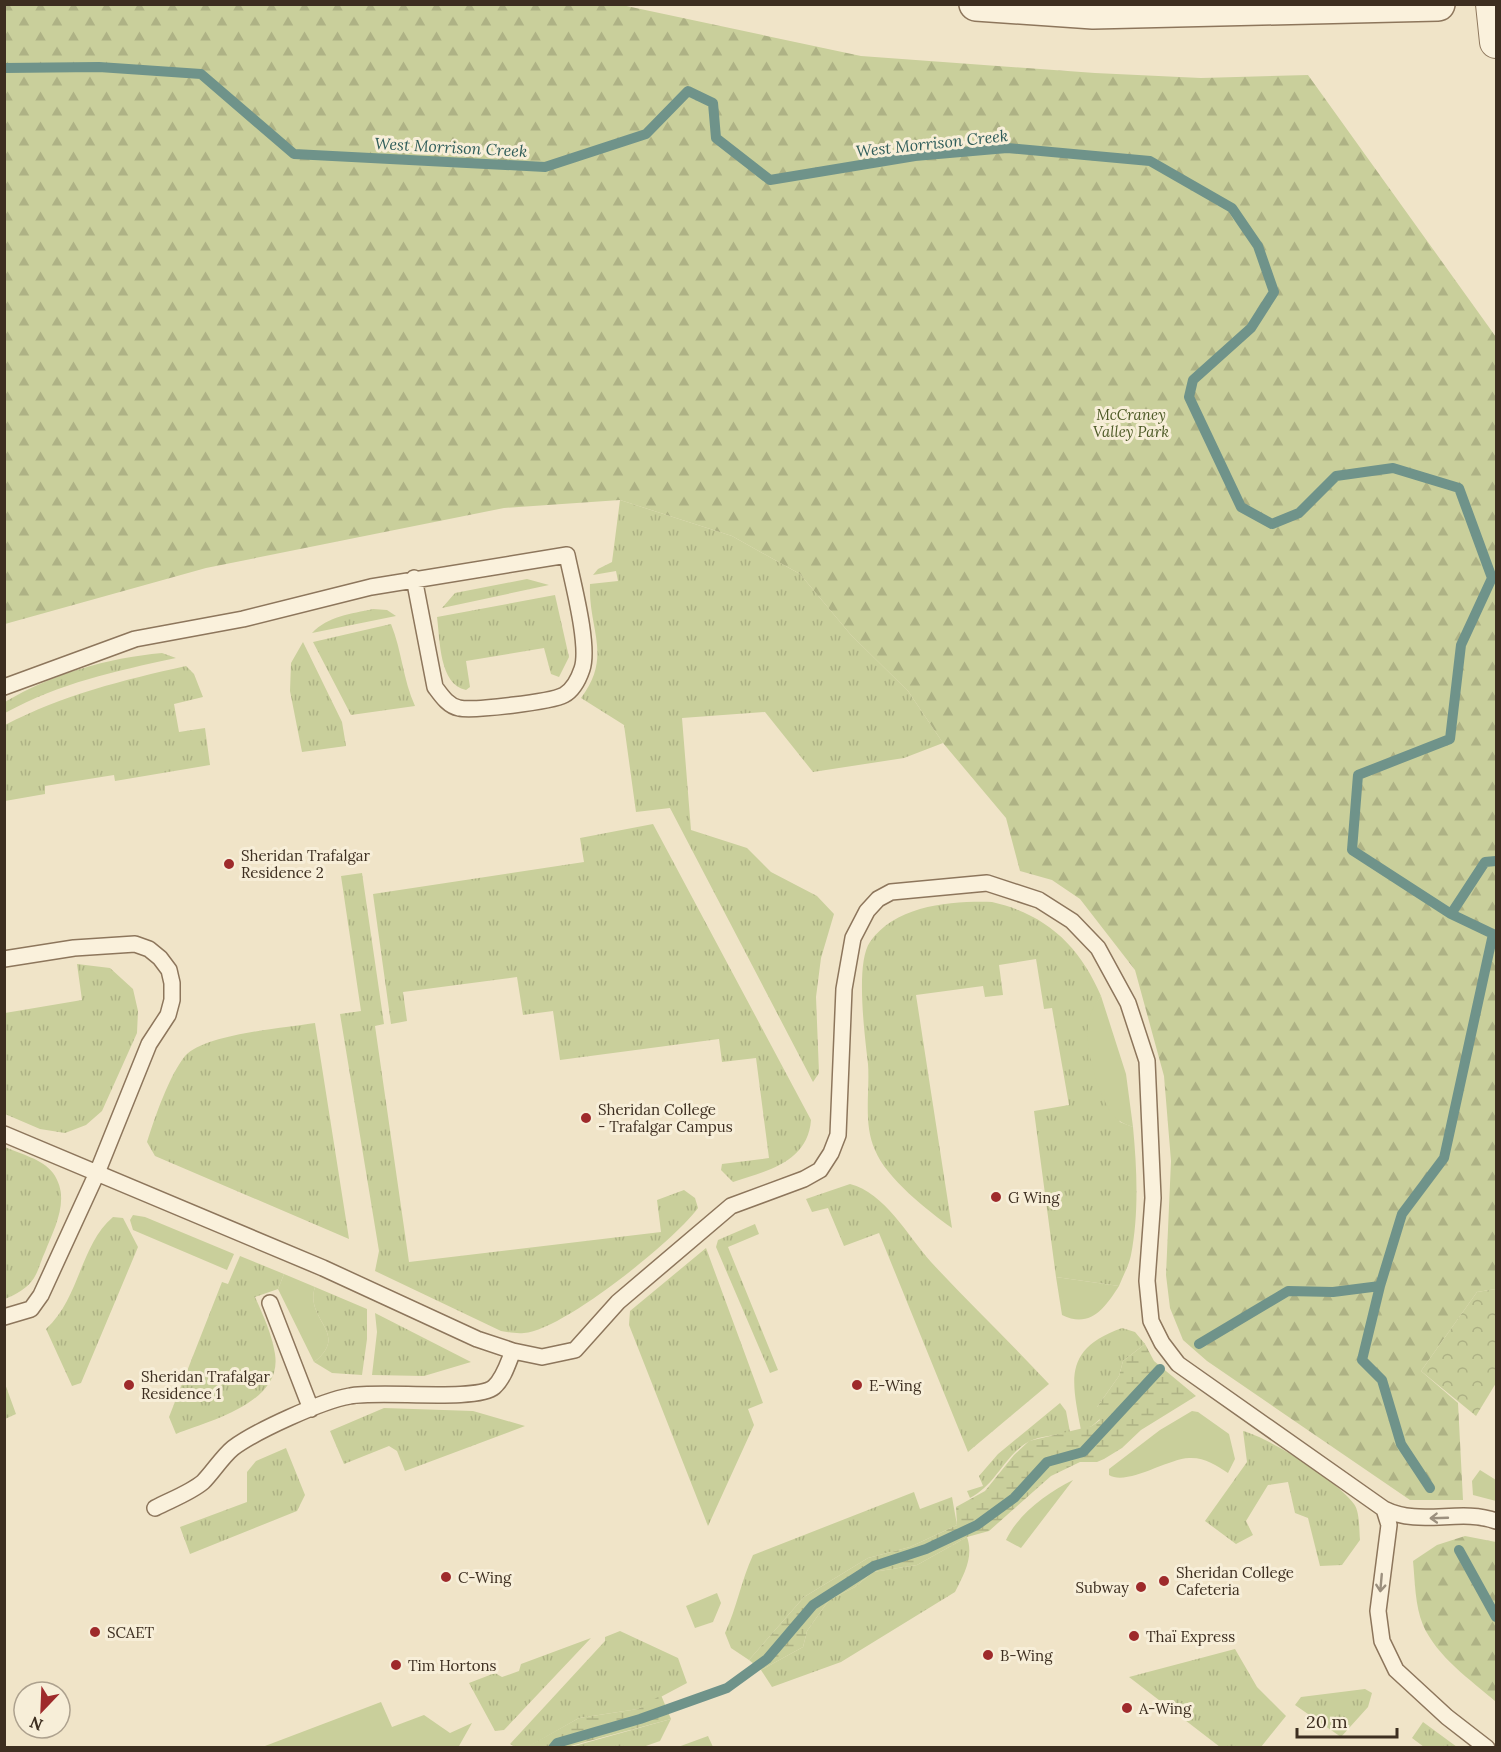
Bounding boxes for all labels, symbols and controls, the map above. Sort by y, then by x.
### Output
water label: West Morrison Creek [855,125,1009,161]
water label: West Morrison Creek [374,133,528,161]
park label: McCraney Valley Park [1093,405,1169,441]
place label: Sheridan Trafalgar Residence 2 [241,846,371,882]
marker: Sheridan Trafalgar Residence 2 [222,857,236,871]
place label: Sheridan College - Trafalgar Campus [598,1100,733,1136]
marker: Sheridan College - Trafalgar Campus [579,1111,593,1125]
place label: G Wing [1008,1188,1060,1207]
marker: G Wing [989,1190,1003,1204]
place label: Sheridan Trafalgar Residence 1 [141,1367,271,1403]
place label: E-Wing [869,1376,922,1395]
marker: Sheridan Trafalgar Residence 1 [122,1378,136,1392]
marker: E-Wing [850,1378,864,1392]
one-way arrow [1429,1512,1449,1524]
place label: Sheridan College Cafeteria [1176,1563,1294,1599]
place label: C-Wing [458,1568,512,1587]
marker: C-Wing [439,1570,453,1584]
one-way arrow [1375,1572,1386,1592]
marker: Sheridan College Cafeteria [1157,1574,1171,1588]
place label: Subway [1076,1578,1129,1597]
marker: Subway [1134,1580,1148,1594]
place label: SCAET [107,1623,155,1642]
marker: SCAET [88,1625,102,1639]
place label: Thaï Express [1146,1627,1235,1646]
marker: Thaï Express [1127,1629,1141,1643]
place label: B-Wing [1000,1646,1053,1665]
marker: B-Wing [981,1648,995,1662]
place label: Tim Hortons [408,1656,497,1675]
marker: Tim Hortons [389,1658,403,1672]
north arrow [12,1680,72,1740]
place label: A-Wing [1138,1699,1192,1718]
marker: A-Wing [1120,1701,1134,1715]
scale bar [1297,1701,1398,1739]
text: 20 m [1306,1710,1348,1733]
text: N [27,1712,46,1735]

